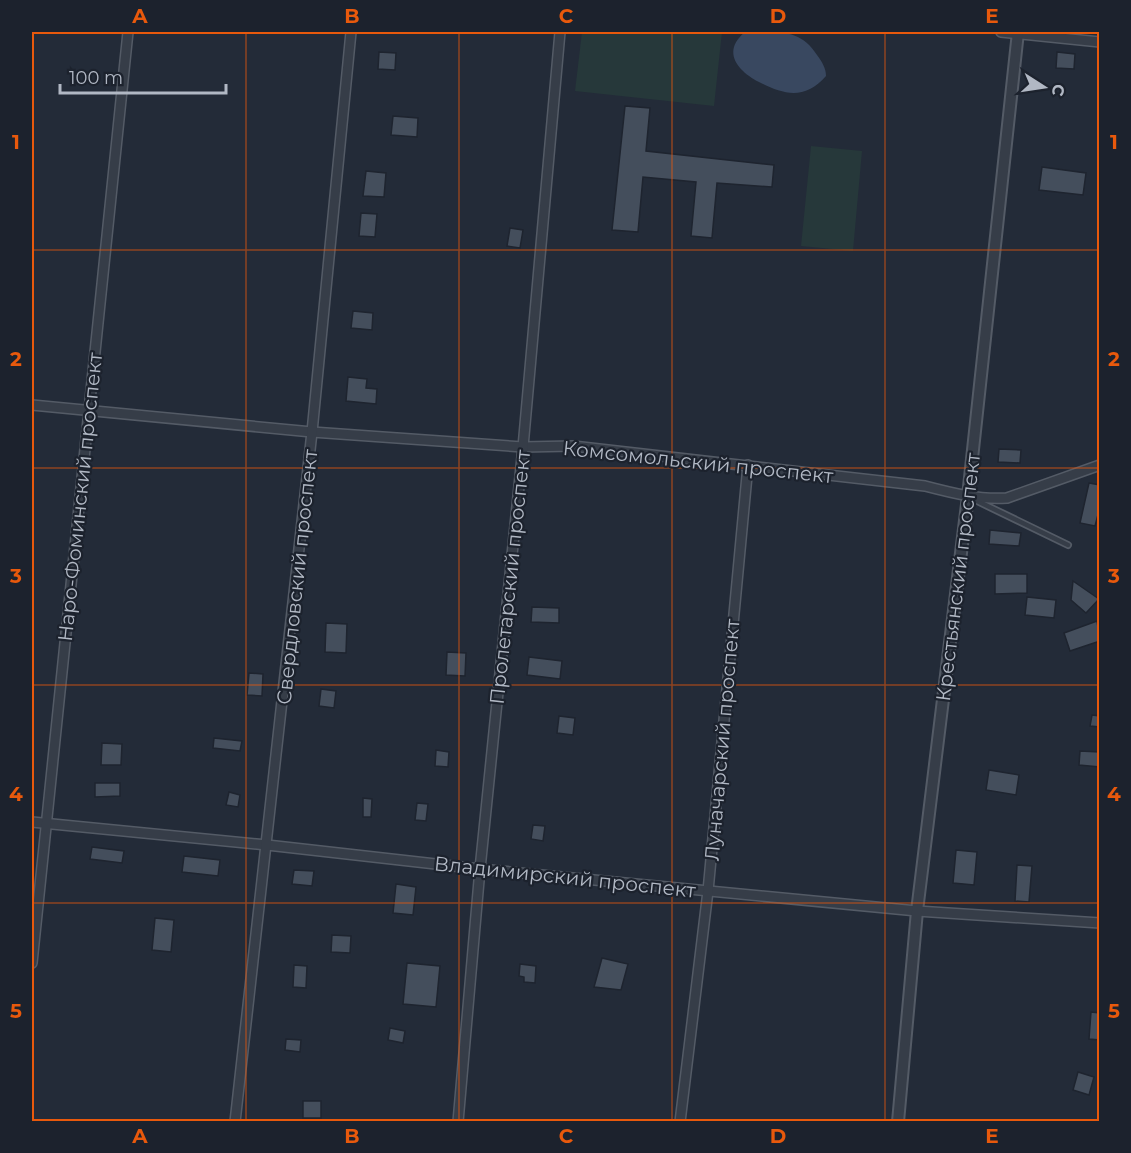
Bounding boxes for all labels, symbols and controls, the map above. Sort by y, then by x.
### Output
text: A [131,4,148,28]
text: B [344,4,360,28]
text: C [559,4,574,28]
text: D [770,4,786,28]
text: E [985,4,999,28]
scale bar [60,57,226,95]
north arrow [1014,57,1074,117]
text: 100 m [69,67,123,89]
text: С [1048,82,1069,98]
text: 1 [12,130,20,154]
text: 1 [1110,130,1118,154]
text: 2 [10,347,22,371]
text: 2 [1108,347,1120,371]
street label: Наро-Фоминский проспект [53,351,107,643]
street label: Комсомольский проспект [562,436,835,488]
street label: Свердловский проспект [272,448,322,706]
street label: Пролетарский проспект [485,448,535,705]
street label: Крестьянский проспект [931,451,985,703]
text: 3 [9,564,22,588]
text: 3 [1107,564,1120,588]
street label: Луначарский проспект [699,617,745,862]
text: 4 [9,782,23,806]
text: 4 [1107,782,1121,806]
street label: Владимирский проспект [433,851,698,903]
text: 5 [10,999,22,1023]
text: 5 [1108,999,1120,1023]
text: A [131,1124,148,1148]
text: B [344,1124,360,1148]
text: C [559,1124,574,1148]
text: D [770,1124,786,1148]
text: E [985,1124,999,1148]

